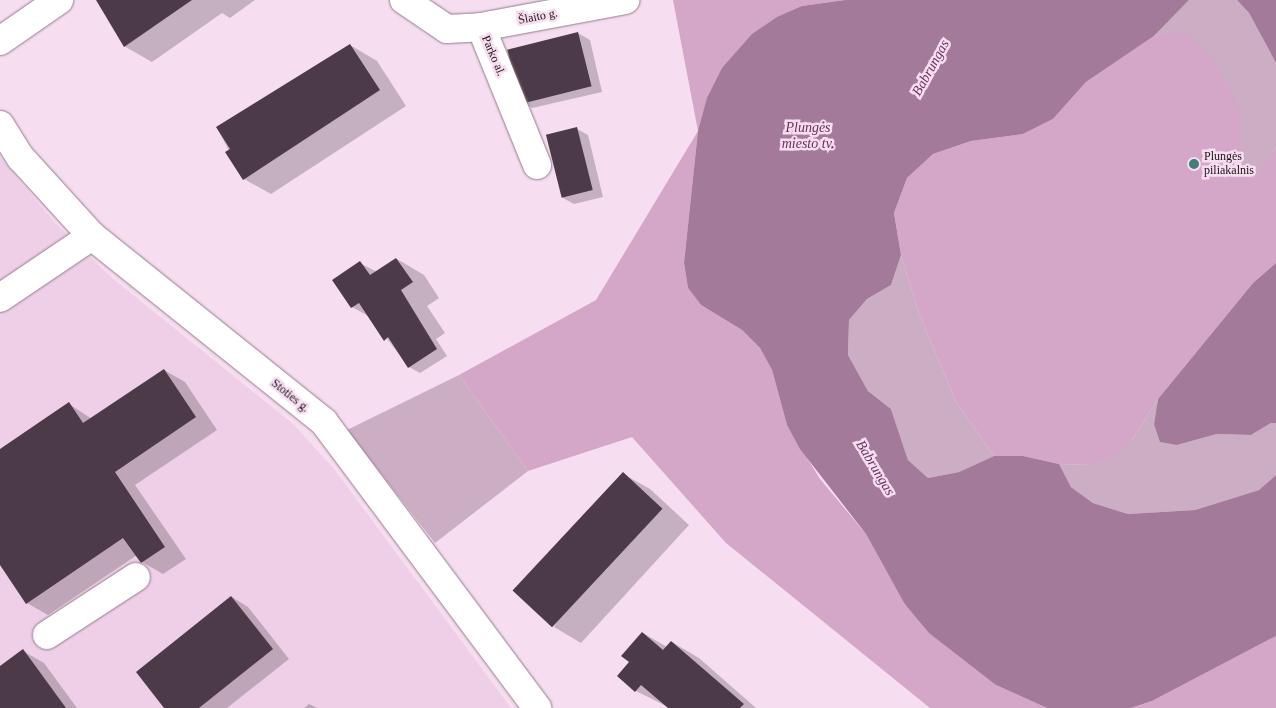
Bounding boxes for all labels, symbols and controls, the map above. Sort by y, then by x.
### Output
street label: Šlaito g. [517,6,559,28]
street label: Parko al. [478,34,508,78]
water label: Babrungas [909,37,953,99]
water label: Plungės miesto tv. [782,120,834,152]
place label: Plungės piliakalnis [1204,150,1254,178]
marker: Plungės piliakalnis [1188,158,1200,170]
street label: Stoties g. [268,376,312,416]
water label: Babrungas [852,437,898,499]

